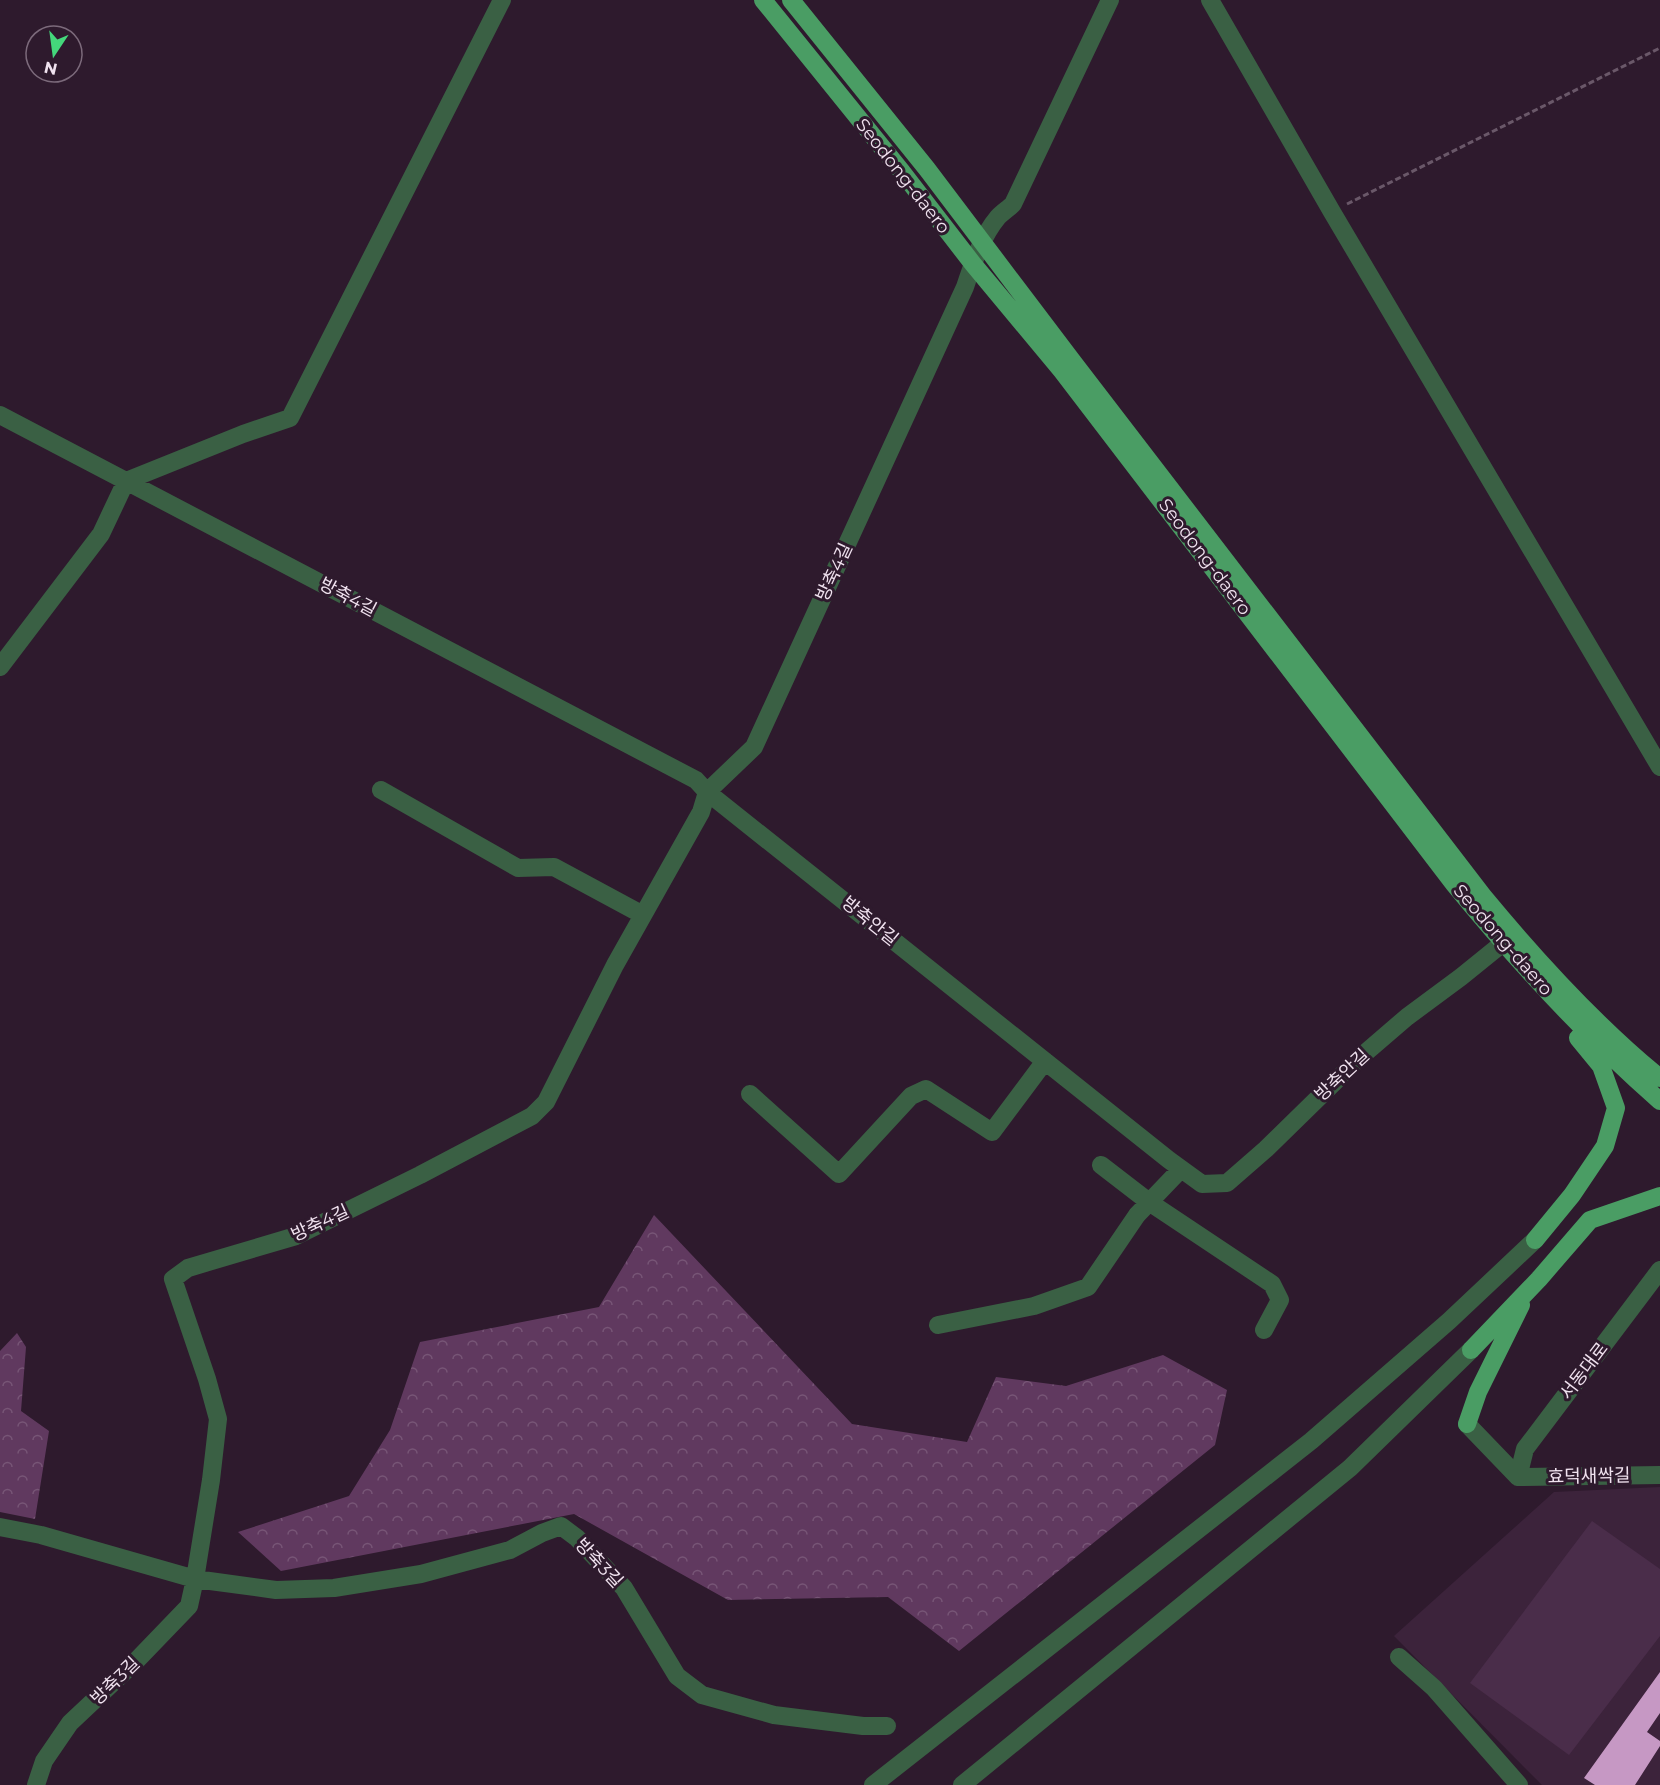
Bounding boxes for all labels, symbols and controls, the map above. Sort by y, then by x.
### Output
north arrow [24,24,84,84]
text: N [42,57,59,79]
street label: Seodong-daero [851,114,955,238]
street label: Seodong-daero [1154,494,1256,620]
street label: 방축4길 [811,539,857,605]
street label: 방축4길 [316,573,380,621]
street label: Seodong-daero [1449,880,1557,1000]
street label: 방축안길 [837,892,903,950]
street label: 방축안길 [1310,1044,1374,1106]
street label: 방축4길 [287,1200,353,1246]
street label: 서동대로 [1555,1338,1613,1404]
street label: 효덕새싹길 [1547,1464,1631,1488]
street label: 방축3길 [571,1534,627,1592]
street label: 방축3길 [86,1652,144,1710]

